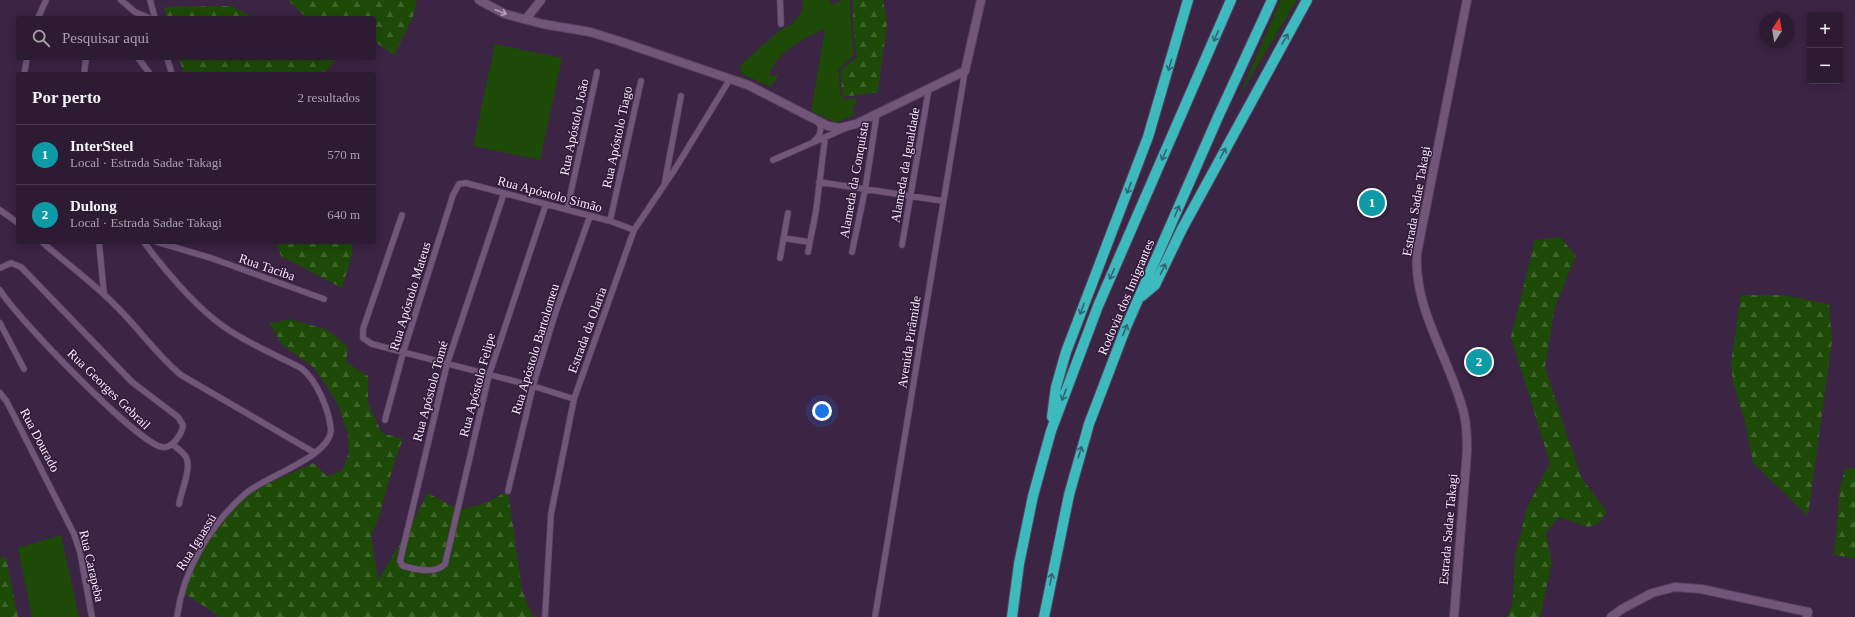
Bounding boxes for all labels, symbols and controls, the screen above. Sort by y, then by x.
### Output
one-way arrow [495,9,507,17]
north arrow [1759,12,1795,48]
map controls [1807,12,1843,84]
button: + [1807,12,1843,48]
search box [16,16,376,60]
icon: search [30,27,52,49]
one-way arrow [1212,29,1219,41]
text: Pesquisar aqui [62,30,149,46]
one-way arrow [1282,33,1290,45]
button: − [1807,48,1843,84]
one-way arrow [1166,58,1173,71]
street label: Rua Apóstolo João [556,77,592,177]
street label: Rua Apóstolo Tiago [599,85,635,189]
text: Por perto [32,88,101,107]
text: 2 resultados [298,90,360,105]
street label: Alameda da Igualdade [887,106,923,224]
street label: Alameda da Conquista [836,120,872,240]
text: InterSteel [70,138,133,154]
street label: Estrada Sadae Takagi [1399,144,1433,257]
text: 1 [42,147,48,162]
text: 570 m [327,147,360,162]
one-way arrow [1160,148,1167,160]
one-way arrow [1220,148,1227,160]
text: Local · Estrada Sadae Takagi [70,155,222,170]
street label: Rua Apóstolo Simão [496,173,604,215]
one-way arrow [1124,181,1132,193]
pin: 1 [1359,188,1385,218]
text: Dulong [70,198,117,214]
one-way arrow [1174,205,1181,217]
text: 2 [42,207,48,222]
text: 640 m [327,207,360,222]
text: Local · Estrada Sadae Takagi [70,215,222,230]
street label: Rodovia dos Imigrantes [1095,237,1157,357]
street label: Rua Apóstolo Mateus [386,240,434,352]
street label: Rua Taciba [237,250,297,284]
one-way arrow [1160,263,1167,275]
one-way arrow [1108,268,1115,280]
street label: Rua Apóstolo Bartolomeu [508,281,562,416]
street label: Estrada da Olaria [565,285,610,375]
street label: Avenida Pirâmide [894,295,924,389]
one-way arrow [1078,303,1086,315]
one-way arrow [1122,325,1130,337]
street label: Rua Apóstolo Felipe [456,331,498,439]
street label: Rua Apóstolo Tomé [409,339,451,443]
street label: Rua Georges Gebrail [64,346,154,433]
pin: 2 [1466,347,1492,377]
one-way arrow [1060,389,1068,401]
your location [812,401,832,421]
street label: Rua Dourado [17,406,63,474]
one-way arrow [1077,446,1085,458]
street label: Estrada Sadae Takagi [1436,472,1460,585]
street label: Rua Iguassú [173,511,220,573]
street label: Rua Carapeba [76,529,108,604]
one-way arrow [1047,572,1055,585]

